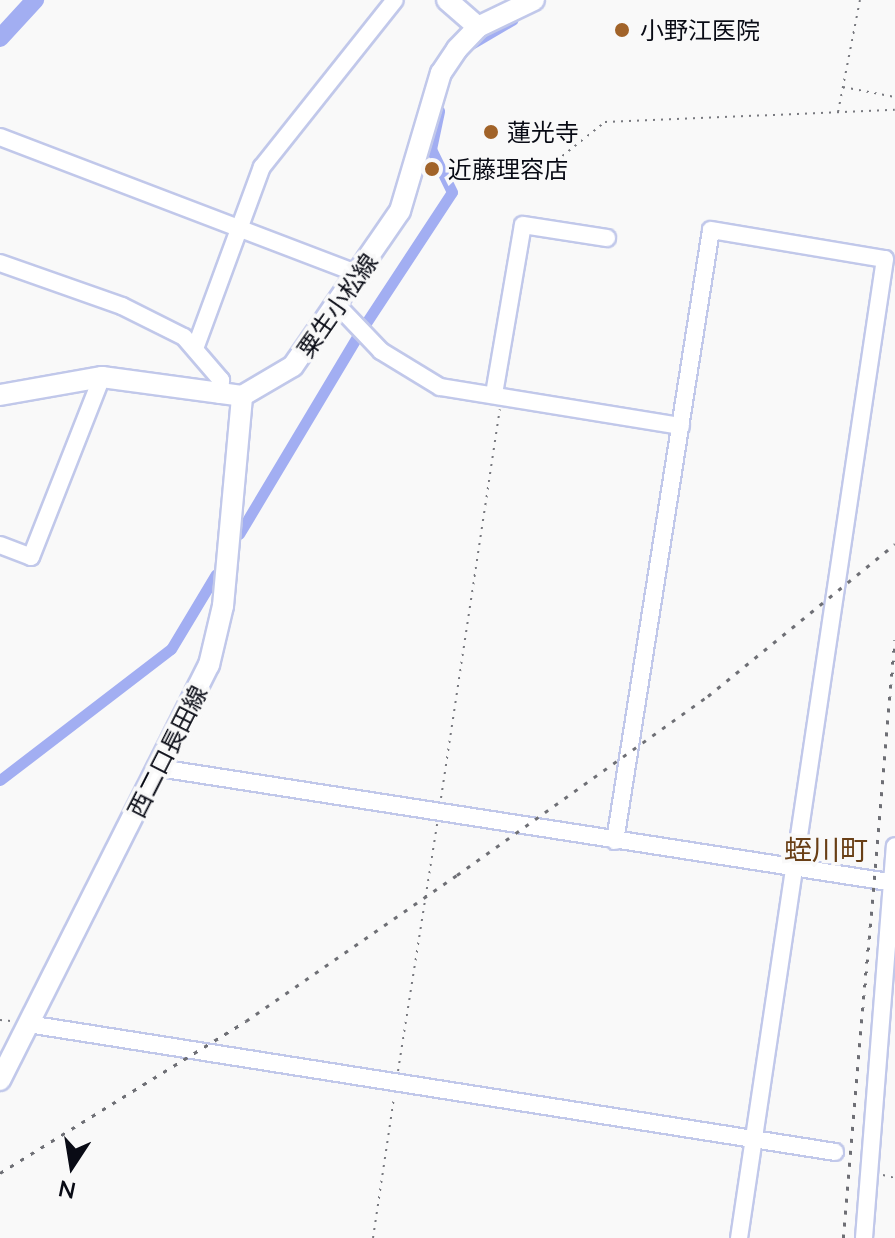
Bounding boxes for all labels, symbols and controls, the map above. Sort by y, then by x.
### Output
place label: 小野江医院 [640,16,760,44]
marker: 小野江医院 [611,19,633,41]
place label: 蓮光寺 [507,118,579,146]
marker: 蓮光寺 [482,123,500,141]
place label: 近藤理容店 [448,155,568,183]
marker: 近藤理容店 [423,160,441,178]
street label: 粟生小松線 [291,248,383,362]
street label: 西二口長田線 [121,680,213,822]
district label: 蛭川町 [784,832,868,866]
north arrow [32,1126,112,1206]
text: N [56,1175,78,1205]

